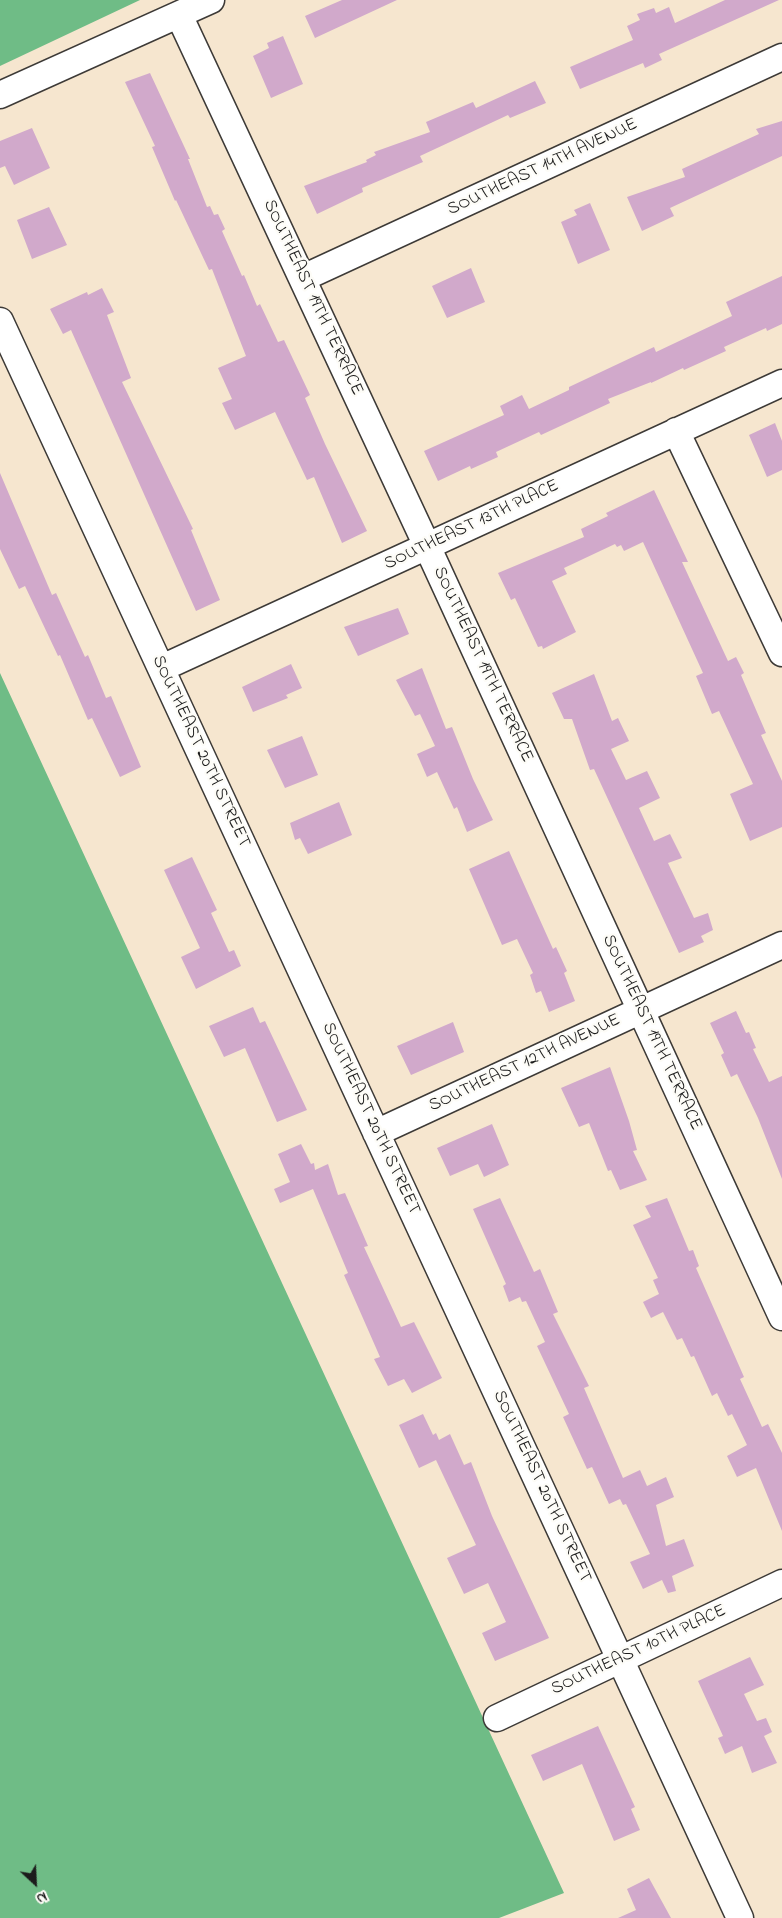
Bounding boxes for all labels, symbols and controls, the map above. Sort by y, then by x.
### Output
street label: SOUTHEAST 14TH AVENUE [445,114,641,222]
street label: SOUTHEAST 19TH TERRACE [257,197,367,399]
street label: SOUTHEAST 13TH PLACE [381,476,563,576]
street label: SOUTHEAST 19TH TERRACE [427,564,537,766]
street label: SOUTHEAST 20TH STREET [146,652,254,852]
street label: SOUTHEAST 19TH TERRACE [596,932,706,1134]
street label: SOUTHEAST 12TH AVENUE [426,1010,624,1118]
street label: SOUTHEAST 20TH STREET [316,1019,424,1219]
street label: SOUTHEAST 20TH STREET [487,1387,595,1587]
street label: SOUTHEAST 10TH PLACE [548,1601,730,1701]
north arrow [10,1858,60,1908]
text: N [33,1886,50,1909]

